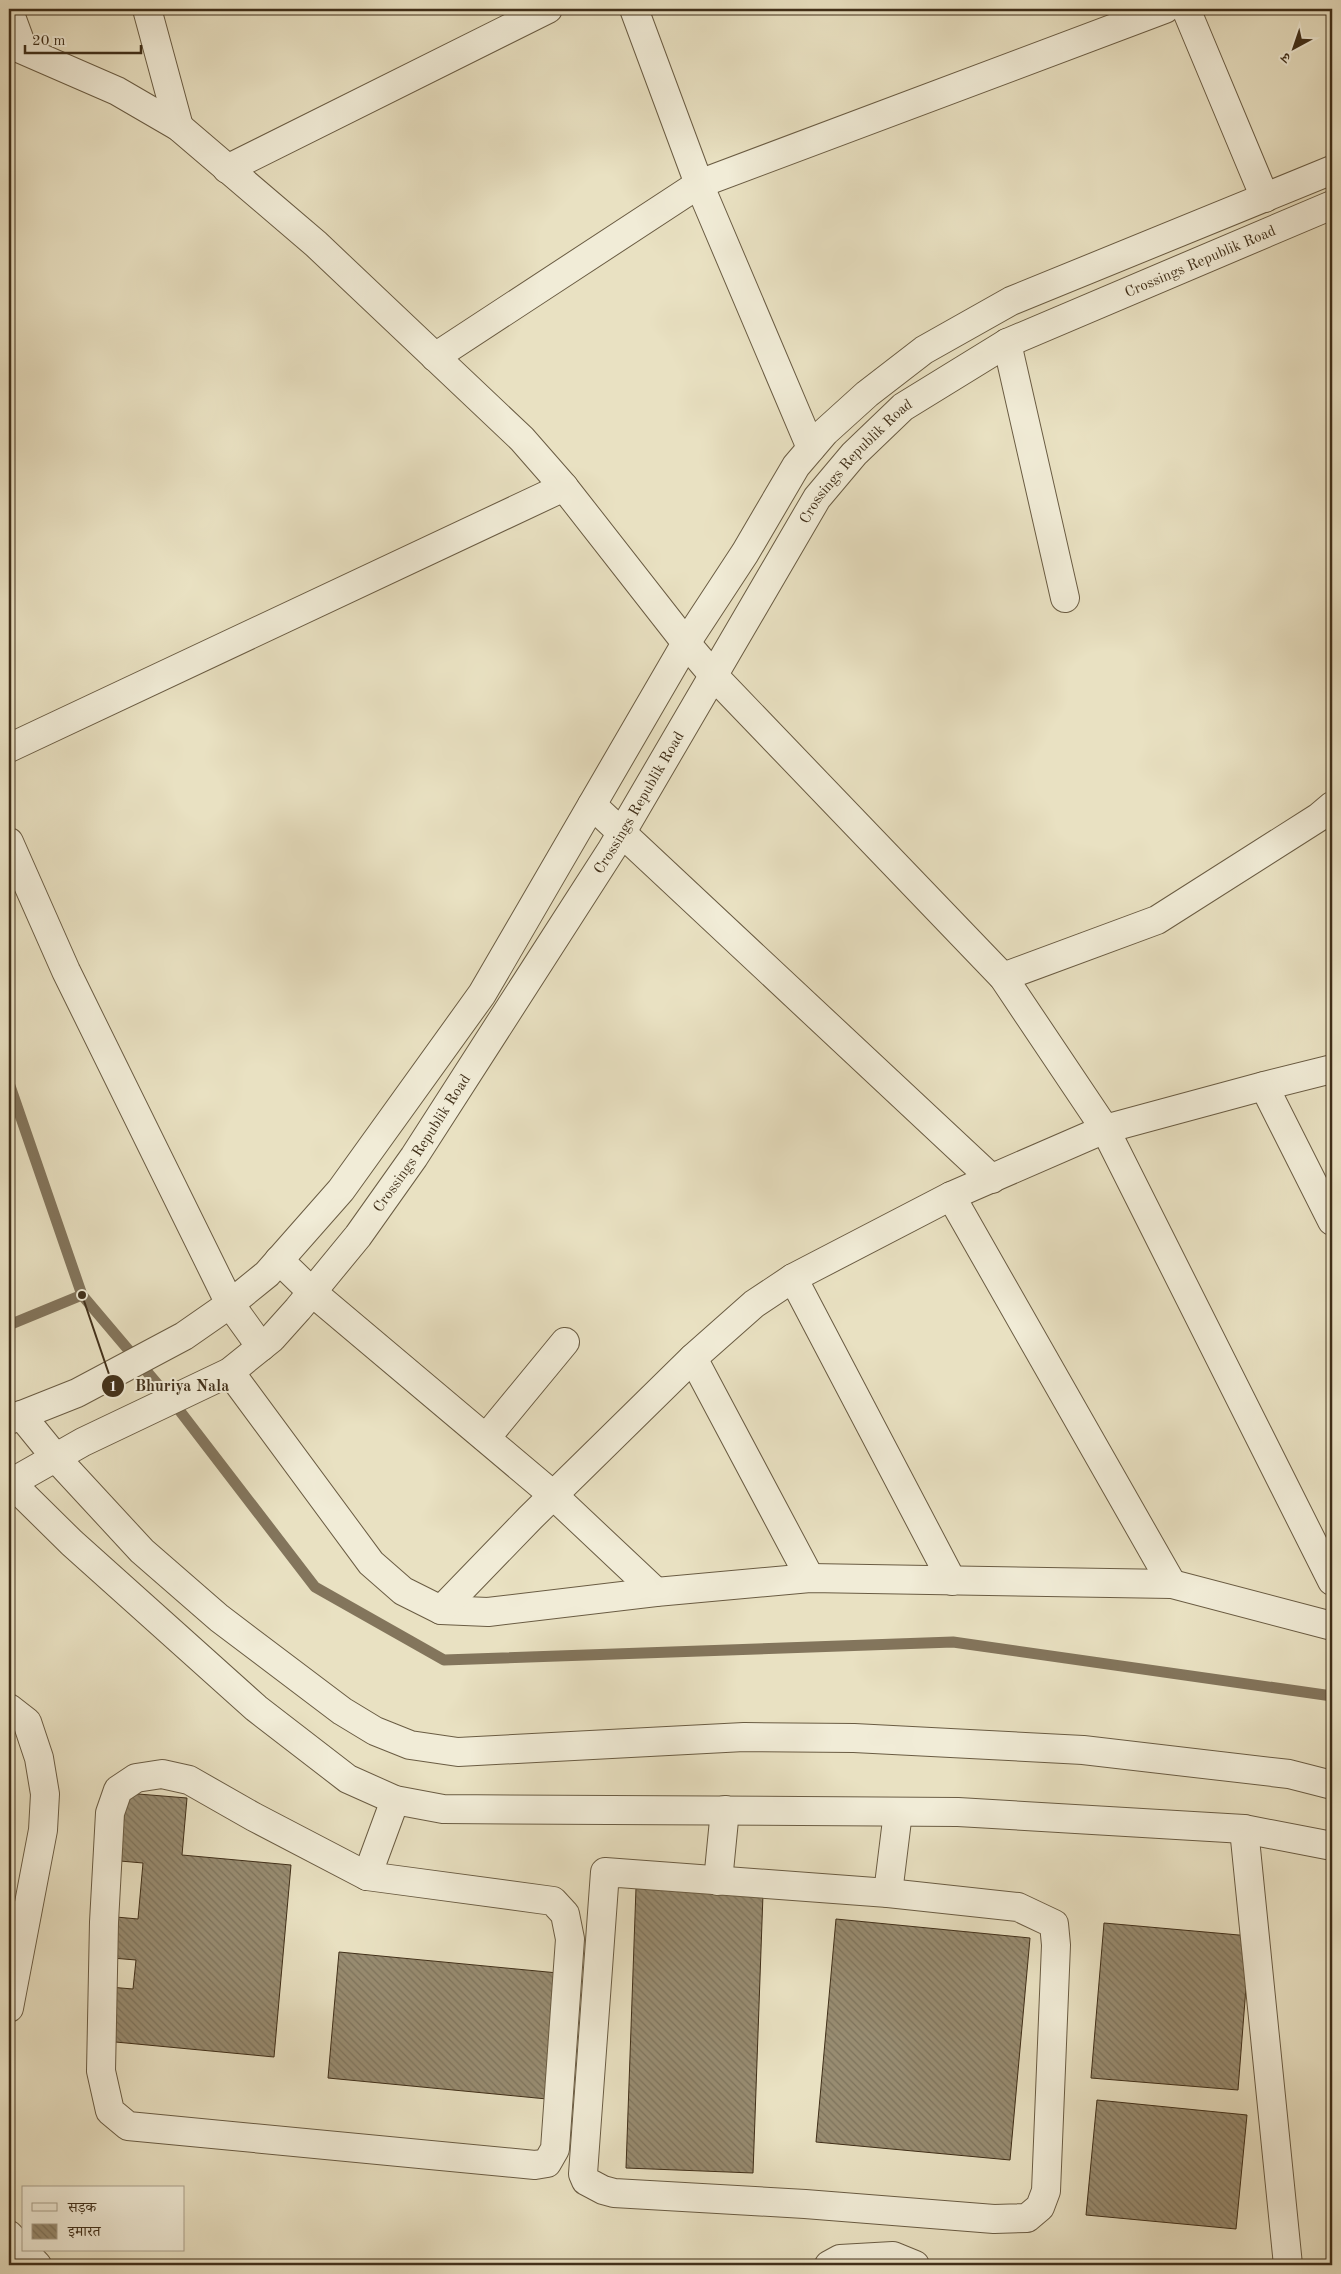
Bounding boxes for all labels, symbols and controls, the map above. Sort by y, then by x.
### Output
scale bar [25,22,141,54]
north arrow [1268,22,1318,72]
text: 20 m [32,34,66,49]
text: उ [1278,49,1294,65]
street label: Crossings Republik Road [1123,224,1278,301]
street label: Crossings Republik Road [798,397,916,527]
street label: Crossings Republik Road [592,729,688,877]
street label: Crossings Republik Road [371,1072,474,1216]
callout: Bhuriya Nala [100,1370,240,1401]
text: Bhuriya Nala [135,1379,229,1395]
text: 1 [109,1380,117,1395]
legend [22,2186,185,2252]
text: सड़क [67,2201,97,2216]
text: इमारत [67,2225,102,2240]

